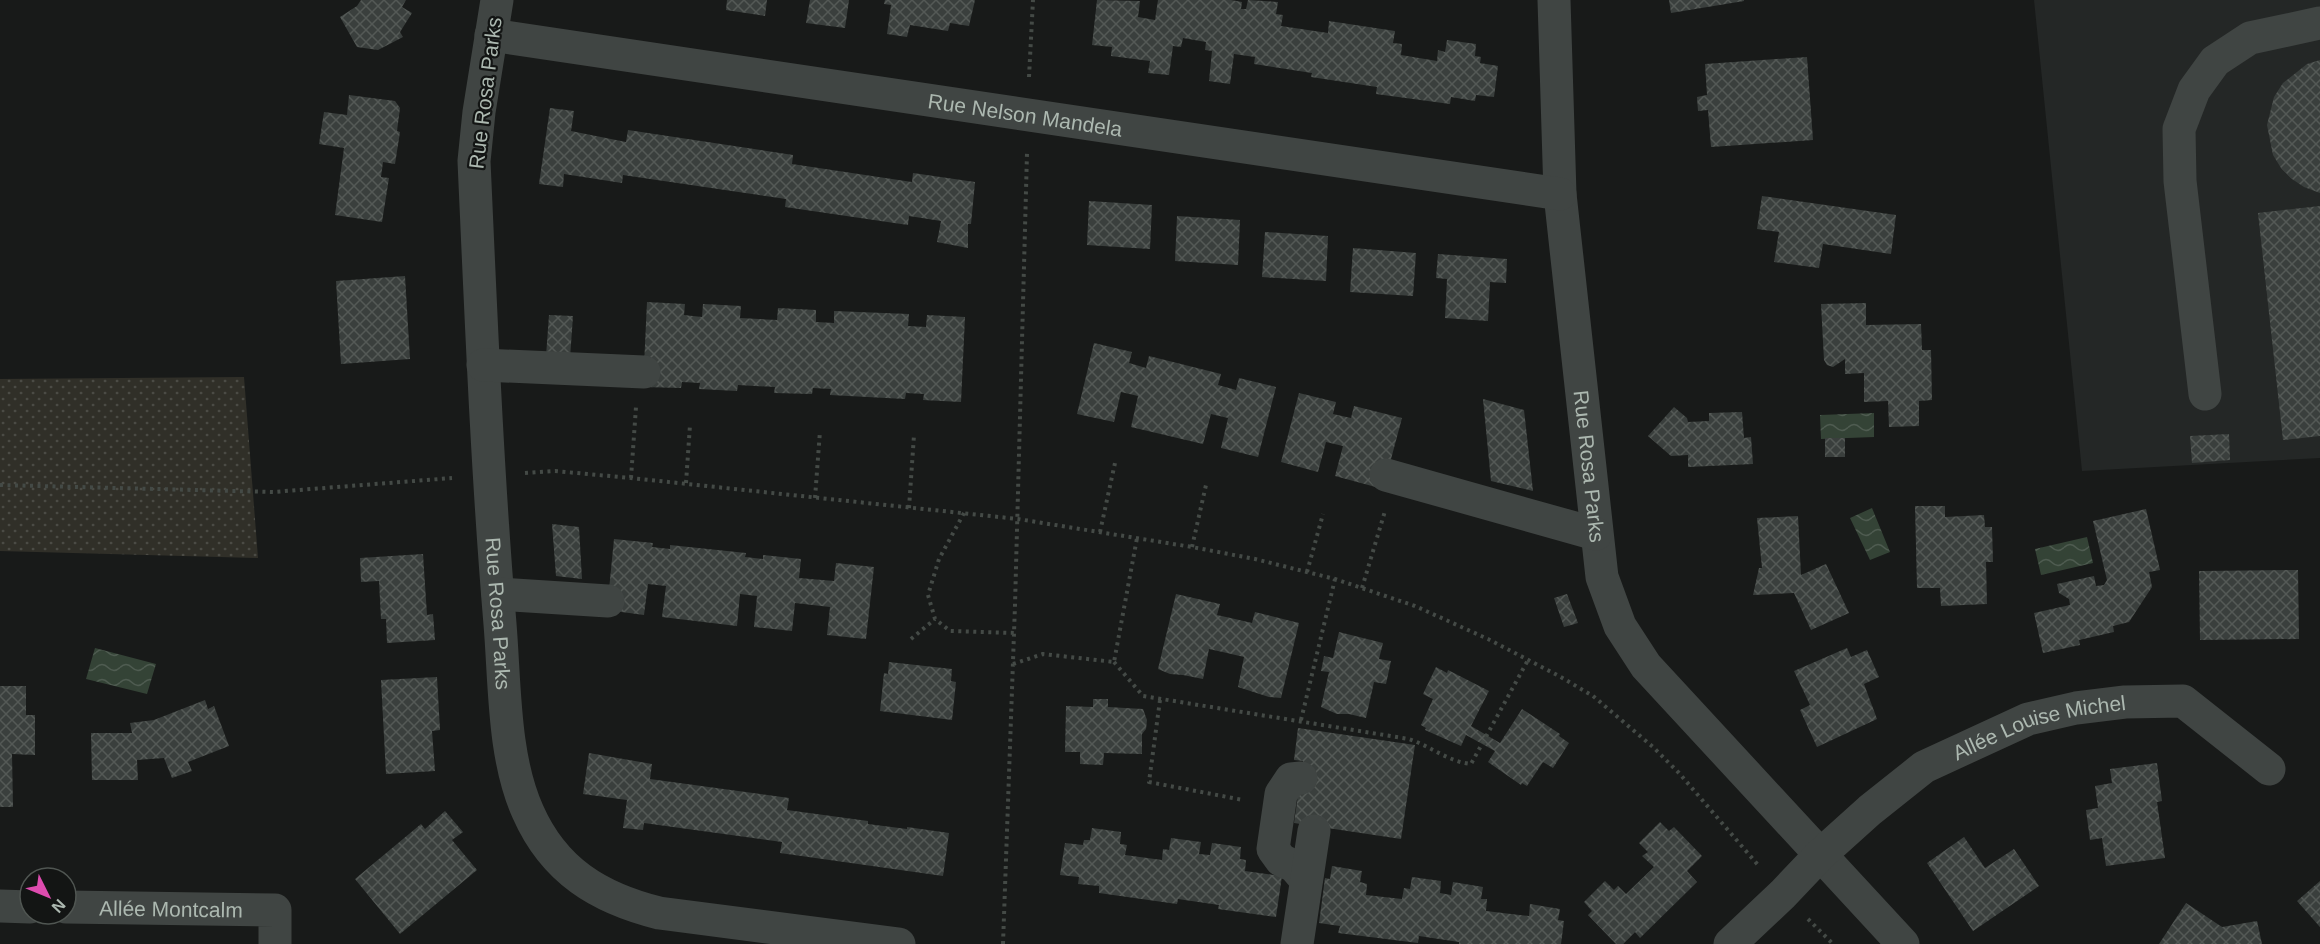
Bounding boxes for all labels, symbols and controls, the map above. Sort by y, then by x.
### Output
street label: Rue Rosa Parks [464,16,506,170]
street label: Rue Nelson Mandela [926,89,1124,140]
street label: Rue Rosa Parks [1570,389,1610,544]
street label: Rue Rosa Parks [482,537,516,691]
street label: Allée Louise Michel [1949,691,2127,764]
north arrow [18,866,78,926]
text: N [48,896,69,916]
street label: Allée Montcalm [99,896,243,921]

